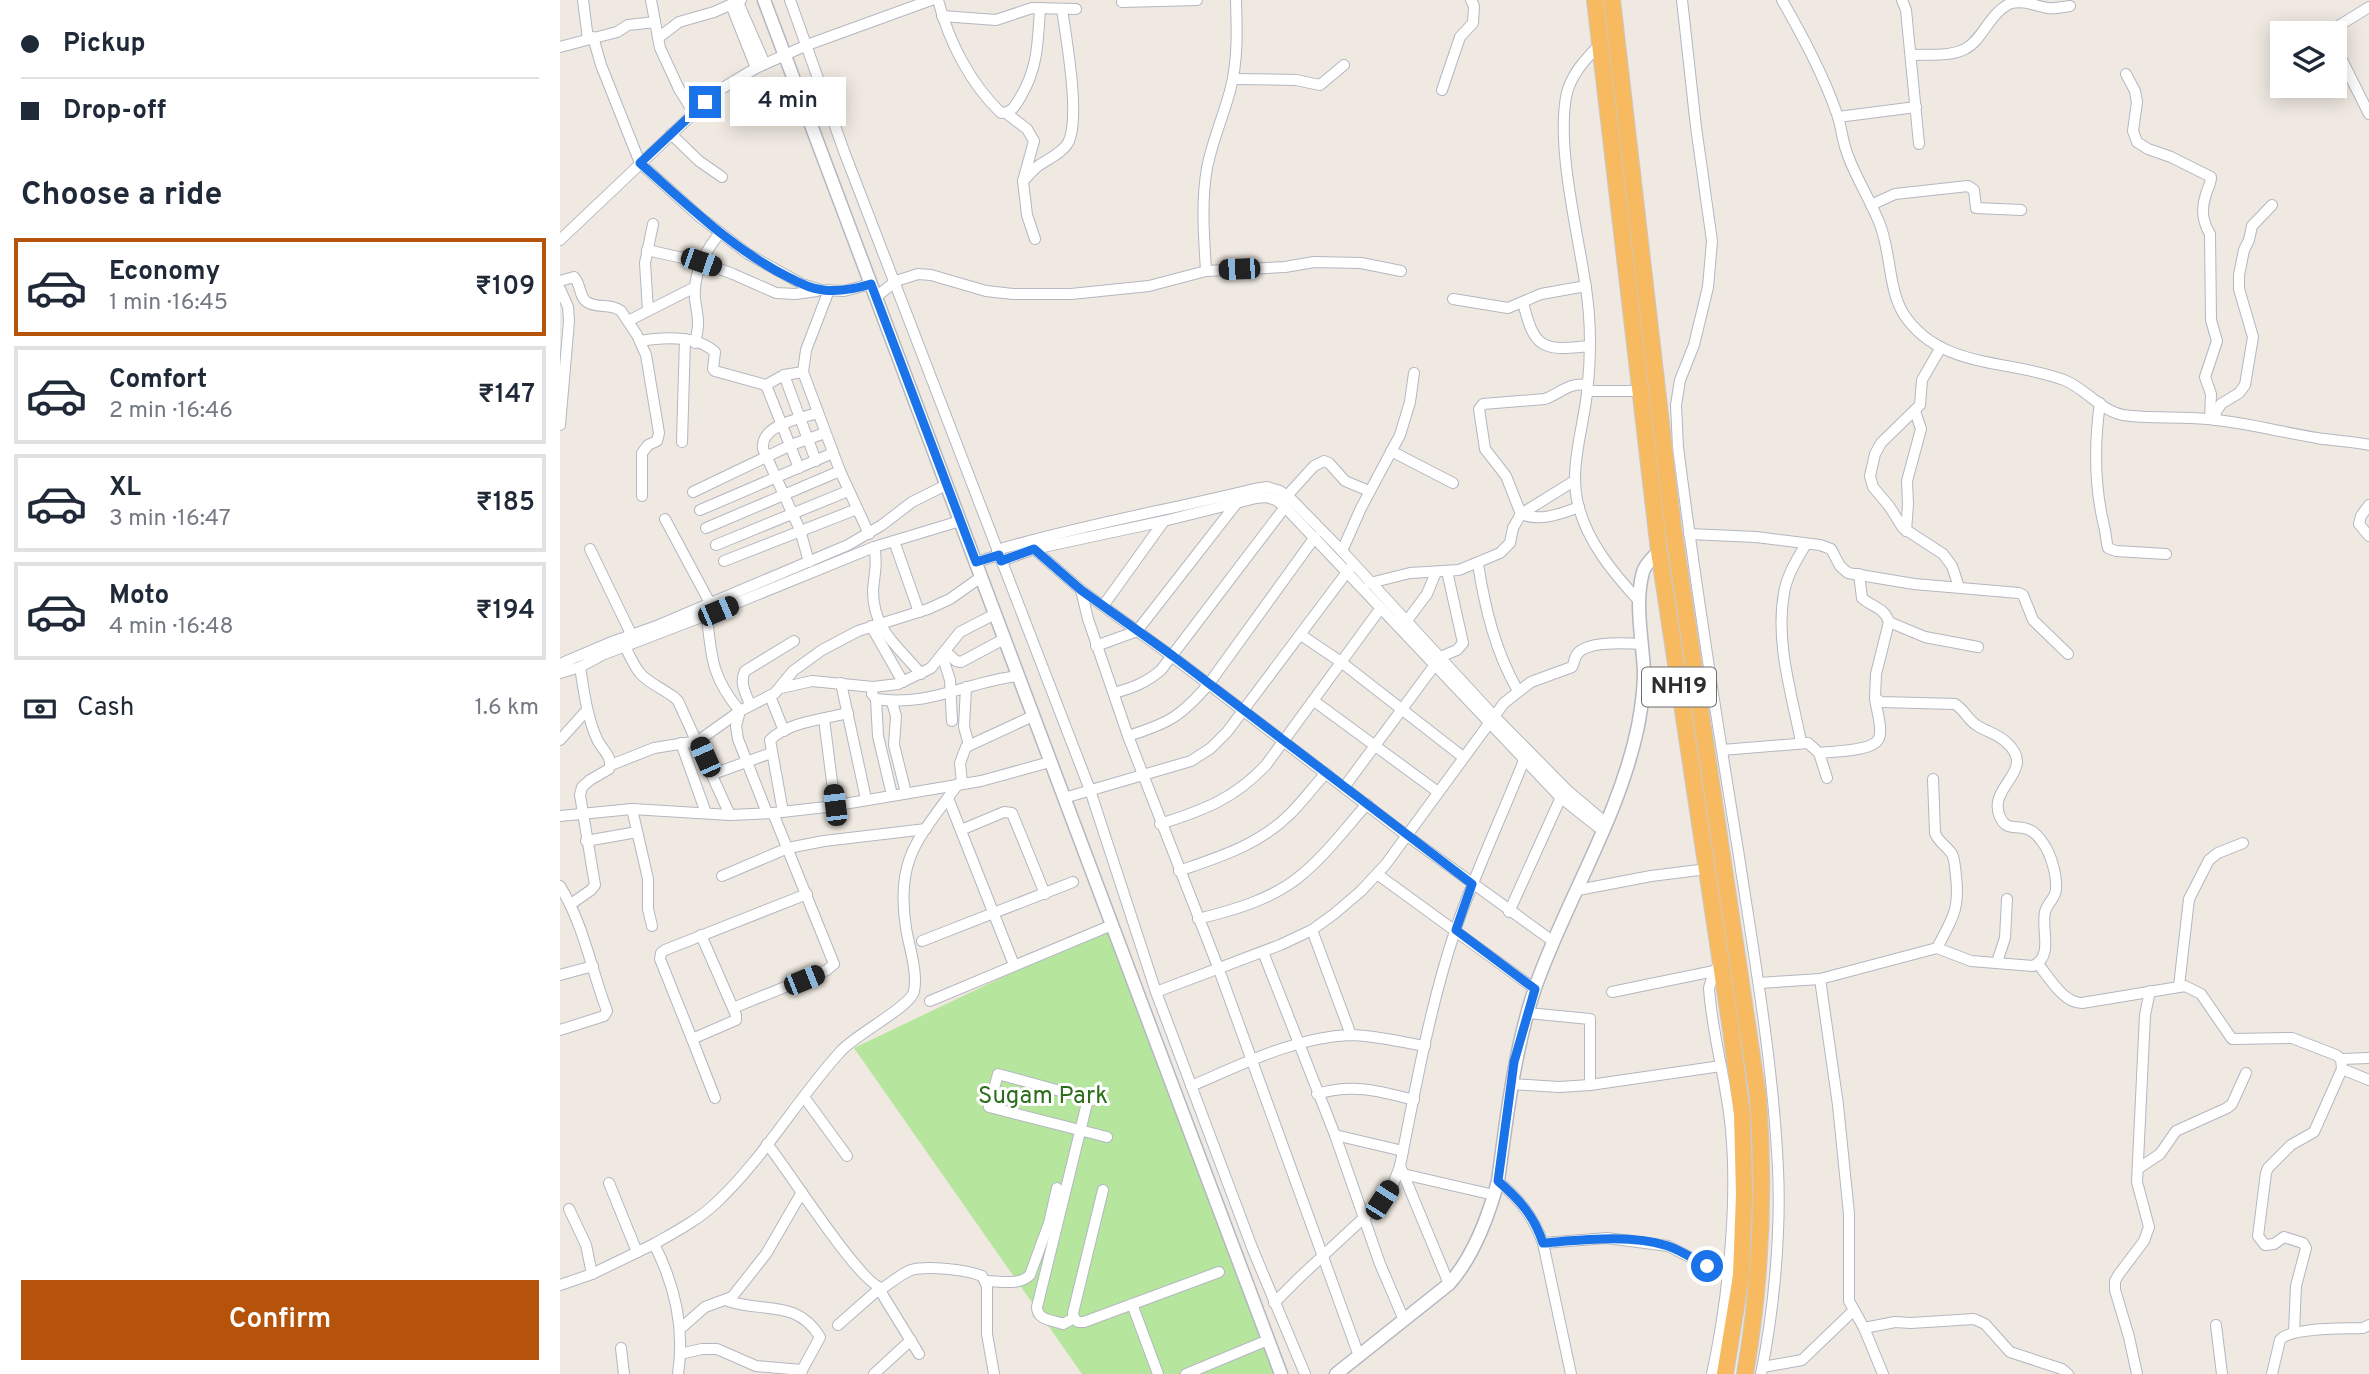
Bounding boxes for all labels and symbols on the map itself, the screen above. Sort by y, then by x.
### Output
callout: 4 min [730,78,845,126]
route end [689,86,721,118]
car [678,245,725,279]
car [1218,258,1261,280]
car [695,593,742,629]
road number: NH19 [1642,667,1716,706]
car [687,734,724,780]
car [823,783,848,827]
car [781,962,828,998]
park label: Sugam Park [978,1082,1108,1112]
car [1362,1177,1403,1223]
route start [1691,1250,1723,1282]

